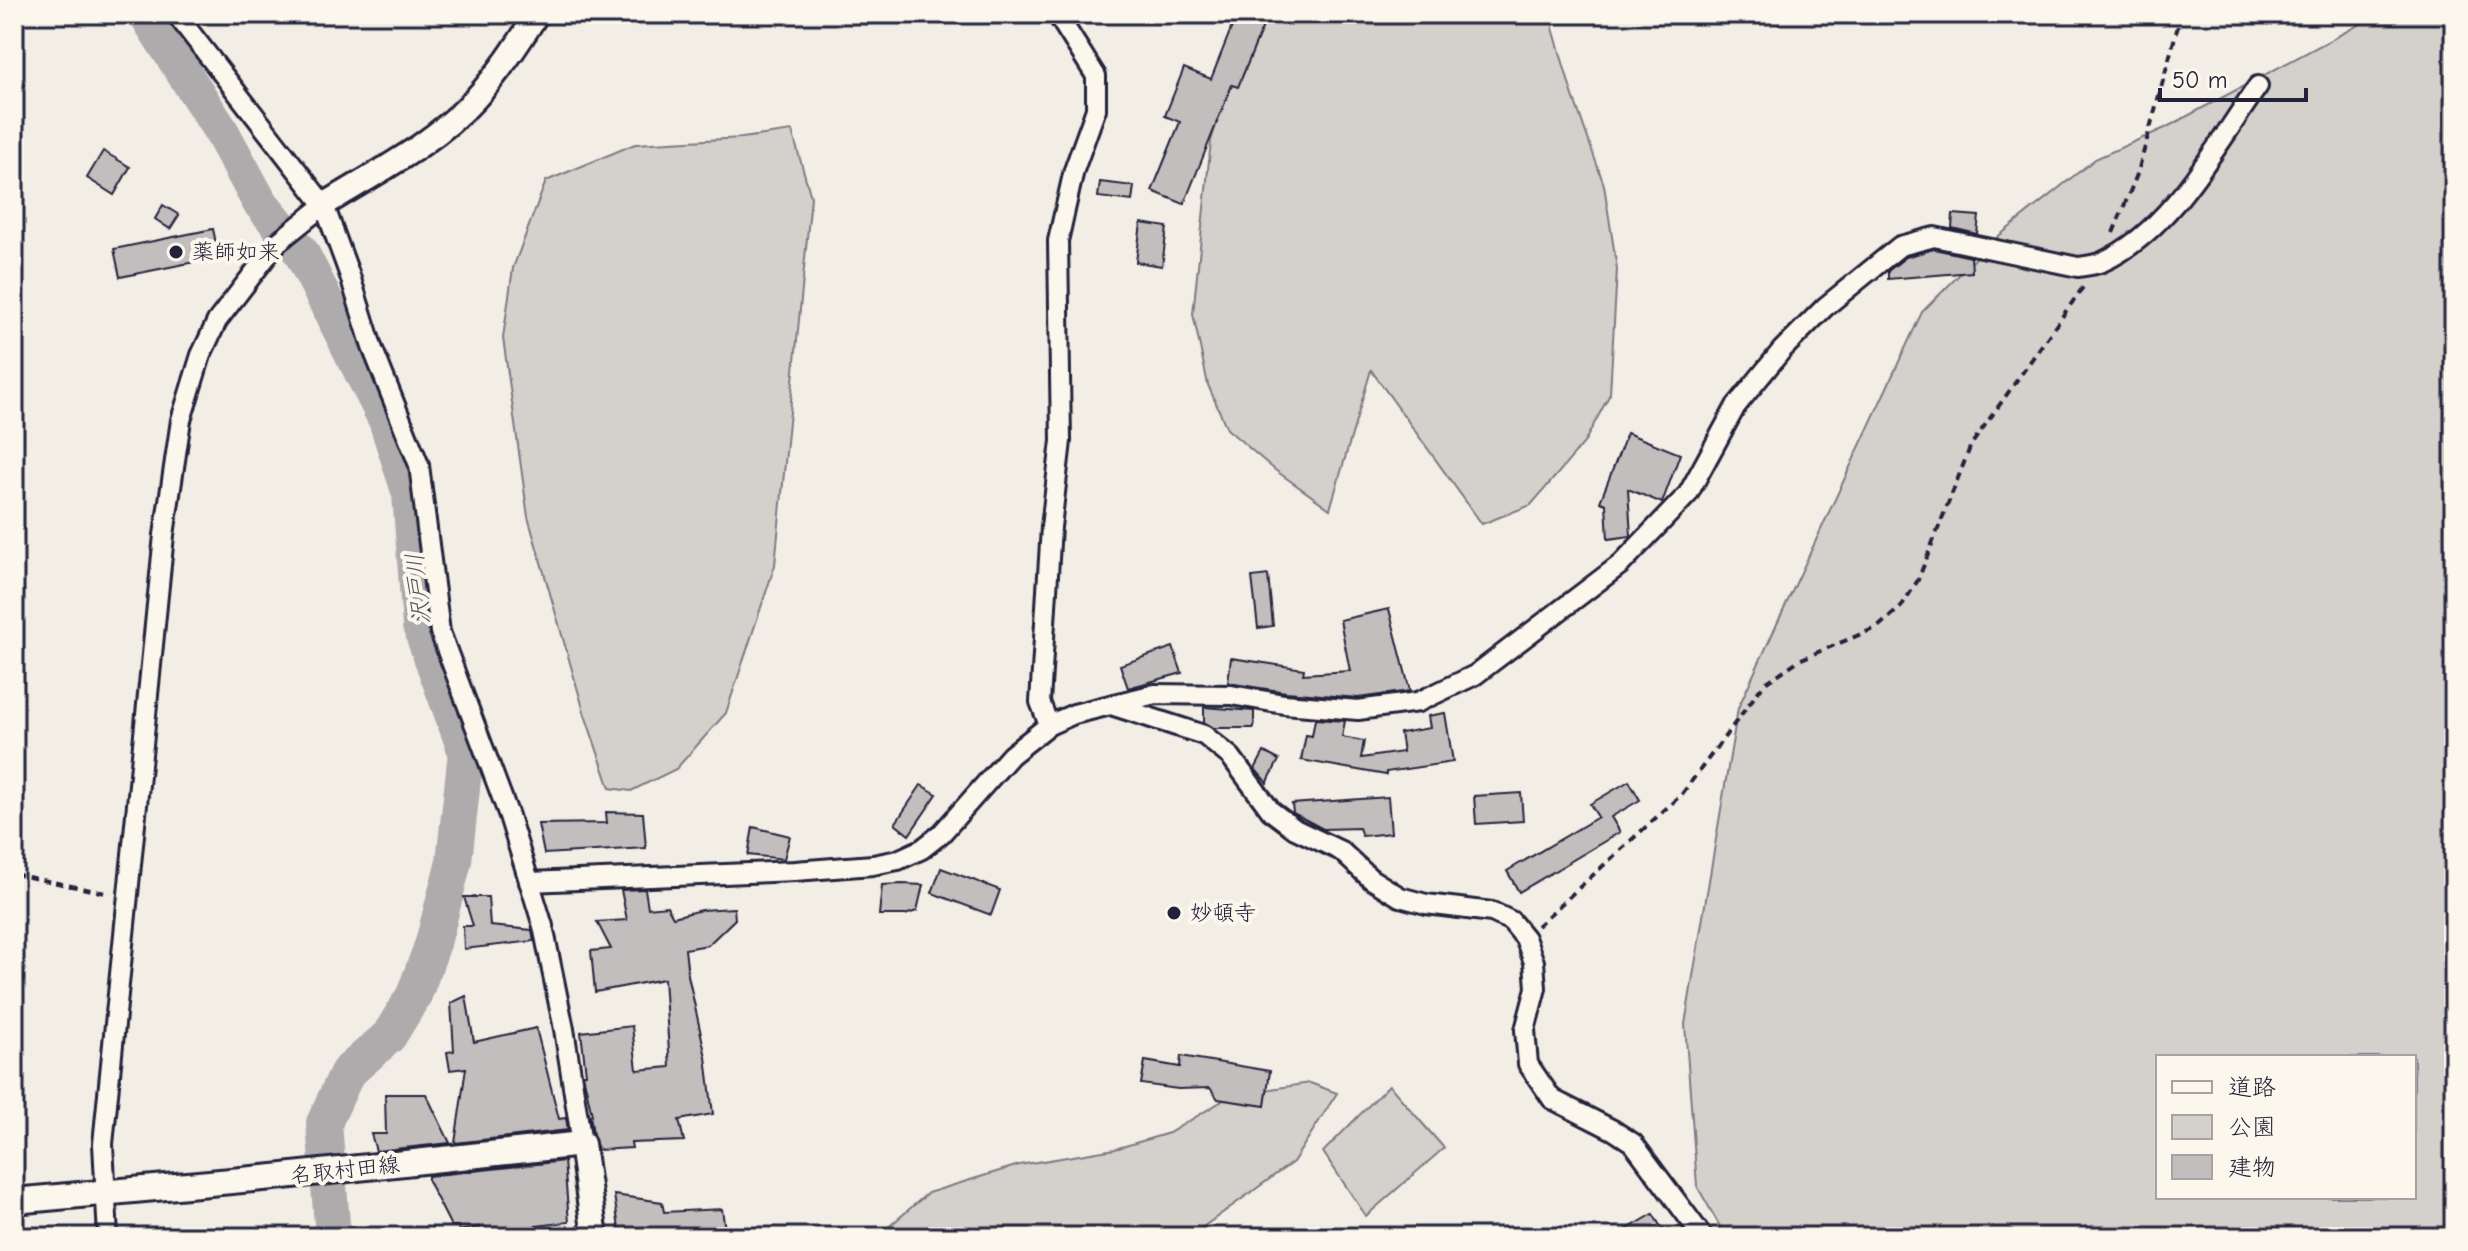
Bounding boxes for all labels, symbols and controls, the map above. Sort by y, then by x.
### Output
scale bar [2160,52,2306,102]
text: 50 m [2172,66,2228,94]
place label: 薬師如来 [192,239,280,265]
marker: 薬師如来 [167,243,185,261]
water label: 沢戸川 [400,552,436,626]
place label: 妙頓寺 [1190,900,1256,926]
marker: 妙頓寺 [1165,904,1183,922]
legend [2156,1055,2416,1199]
text: 道路 [2228,1073,2276,1101]
text: 公園 [2228,1113,2276,1141]
street label: 名取村田線 [289,1151,401,1189]
text: 建物 [2228,1153,2276,1181]

